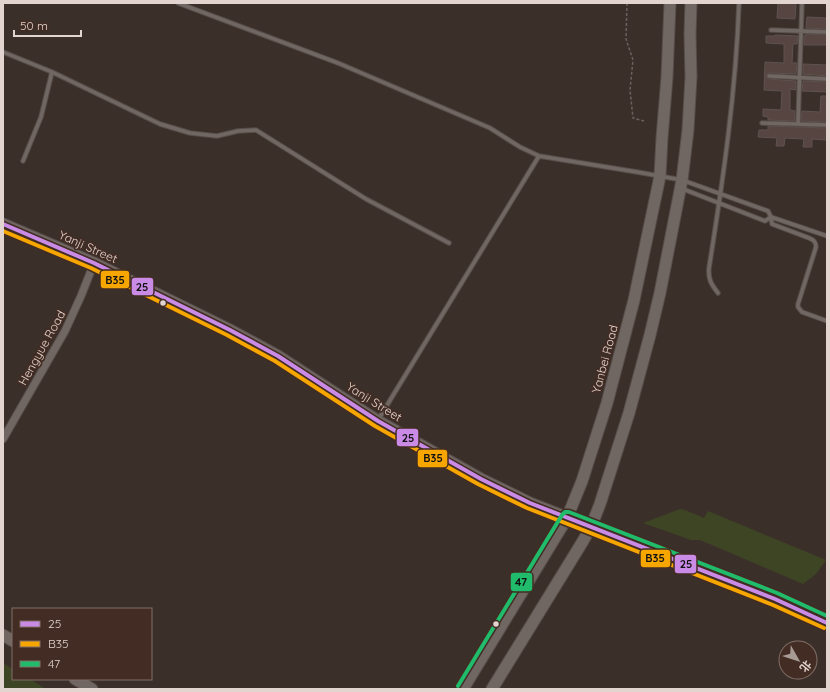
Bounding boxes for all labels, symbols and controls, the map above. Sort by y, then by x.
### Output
scale bar [14,12,81,38]
text: 50 m [20,18,48,33]
street label: Yanji Street [57,227,120,266]
line badge: B35 [100,270,130,289]
text: B35 [105,273,125,287]
line badge: 25 [131,277,154,296]
text: 25 [136,280,148,294]
unlabelled marker [158,298,168,308]
street label: Hengyue Road [15,308,68,388]
street label: Yanbei Road [588,323,621,395]
street label: Yanji Street [344,379,405,424]
line badge: 25 [396,428,419,447]
text: 25 [402,431,414,445]
line badge: B35 [417,449,448,468]
text: B35 [423,451,443,465]
line badge: B35 [640,549,671,568]
text: B35 [645,551,665,565]
line badge: 25 [674,554,697,574]
text: 25 [680,557,692,571]
line badge: 47 [510,572,533,592]
text: 47 [515,575,527,589]
legend [12,608,152,680]
text: 25 [48,616,61,631]
unlabelled marker [491,619,501,629]
text: B35 [48,636,69,651]
north arrow [778,640,818,680]
text: 47 [48,656,60,671]
text: 北 [797,658,815,675]

